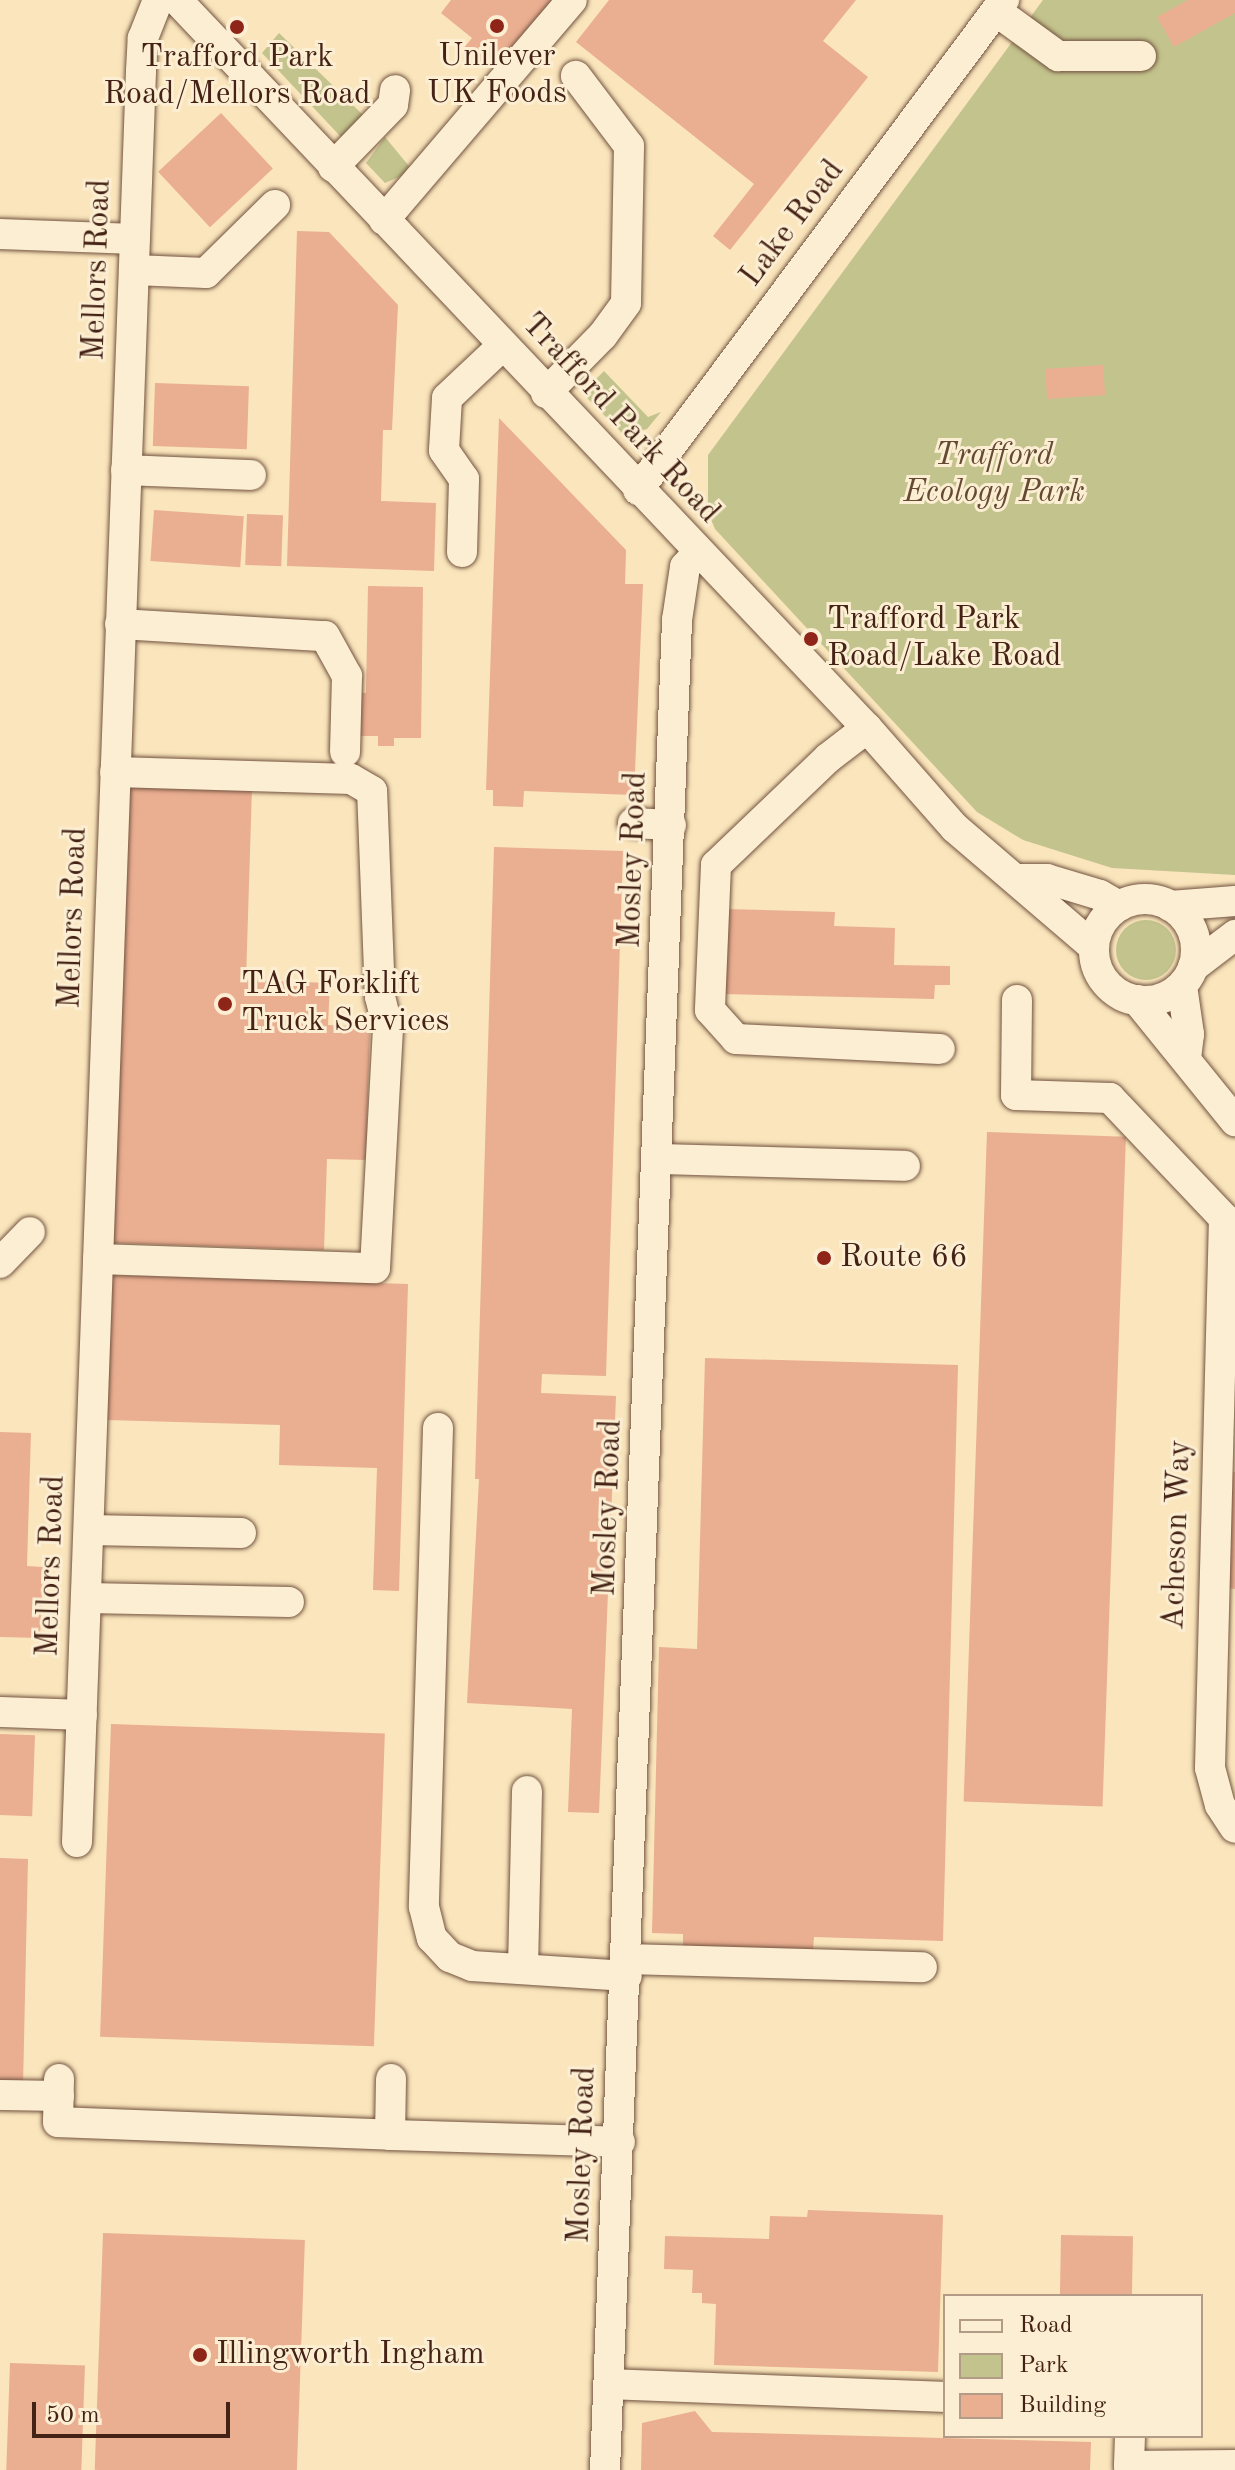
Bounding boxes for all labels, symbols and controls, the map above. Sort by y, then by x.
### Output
marker: Unilever UK Foods [488,17,506,35]
marker: Trafford Park Road/Mellors Road [228,18,246,36]
place label: Unilever UK Foods [427,39,567,114]
place label: Trafford Park Road/Mellors Road [103,40,371,115]
street label: Lake Road [733,153,853,295]
street label: Mellors Road [76,178,120,362]
street label: Trafford Park Road [513,306,727,532]
park label: Trafford Ecology Park [903,438,1085,513]
place label: Trafford Park Road/Lake Road [827,602,1062,677]
marker: Trafford Park Road/Lake Road [802,630,820,648]
street label: Mosley Road [612,771,656,949]
street label: Mellors Road [52,826,96,1010]
place label: TAG Forklift Truck Services [241,967,449,1042]
marker: TAG Forklift Truck Services [216,995,234,1013]
place label: Route 66 [840,1239,968,1277]
marker: Route 66 [815,1249,833,1267]
street label: Mosley Road [587,1419,631,1597]
street label: Acheson Way [1155,1439,1201,1631]
street label: Mellors Road [30,1474,74,1658]
street label: Mosley Road [561,2066,605,2244]
legend [943,2294,1203,2438]
text: Road [1019,2314,1072,2338]
place label: Illingworth Ingham [216,2336,485,2374]
marker: Illingworth Ingham [191,2346,209,2364]
text: Park [1019,2354,1068,2378]
scale bar [36,2386,234,2436]
text: Building [1019,2394,1106,2418]
text: 50 m [46,2404,100,2428]

